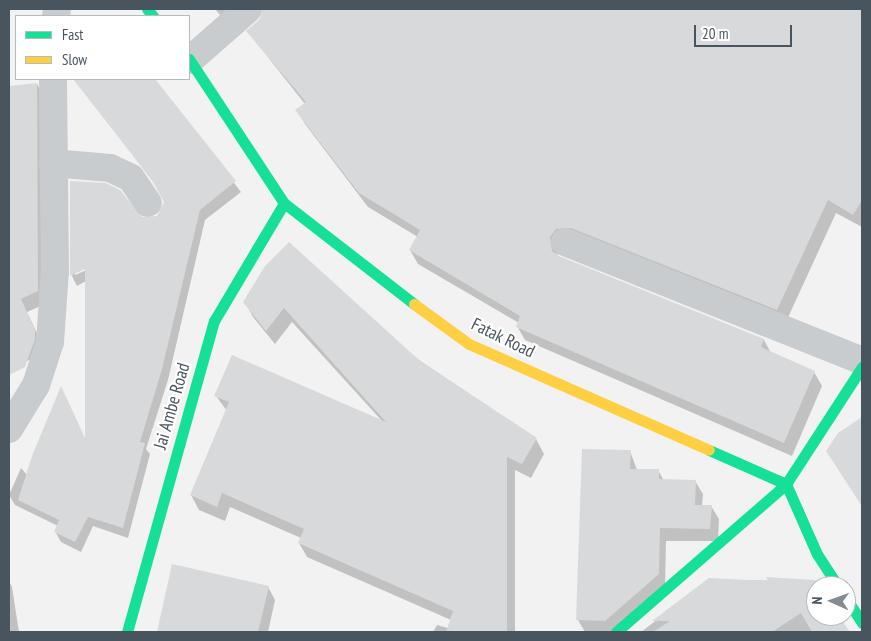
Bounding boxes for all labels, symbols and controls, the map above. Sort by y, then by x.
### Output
legend [15,15,190,80]
scale bar [696,15,794,47]
text: 20 m [702,24,728,43]
text: Fast [62,25,83,44]
text: Slow [62,50,87,69]
street label: Fatak Road [468,313,538,363]
street label: Jai Ambe Road [149,360,195,452]
north arrow [806,576,856,626]
text: N [808,596,826,605]

